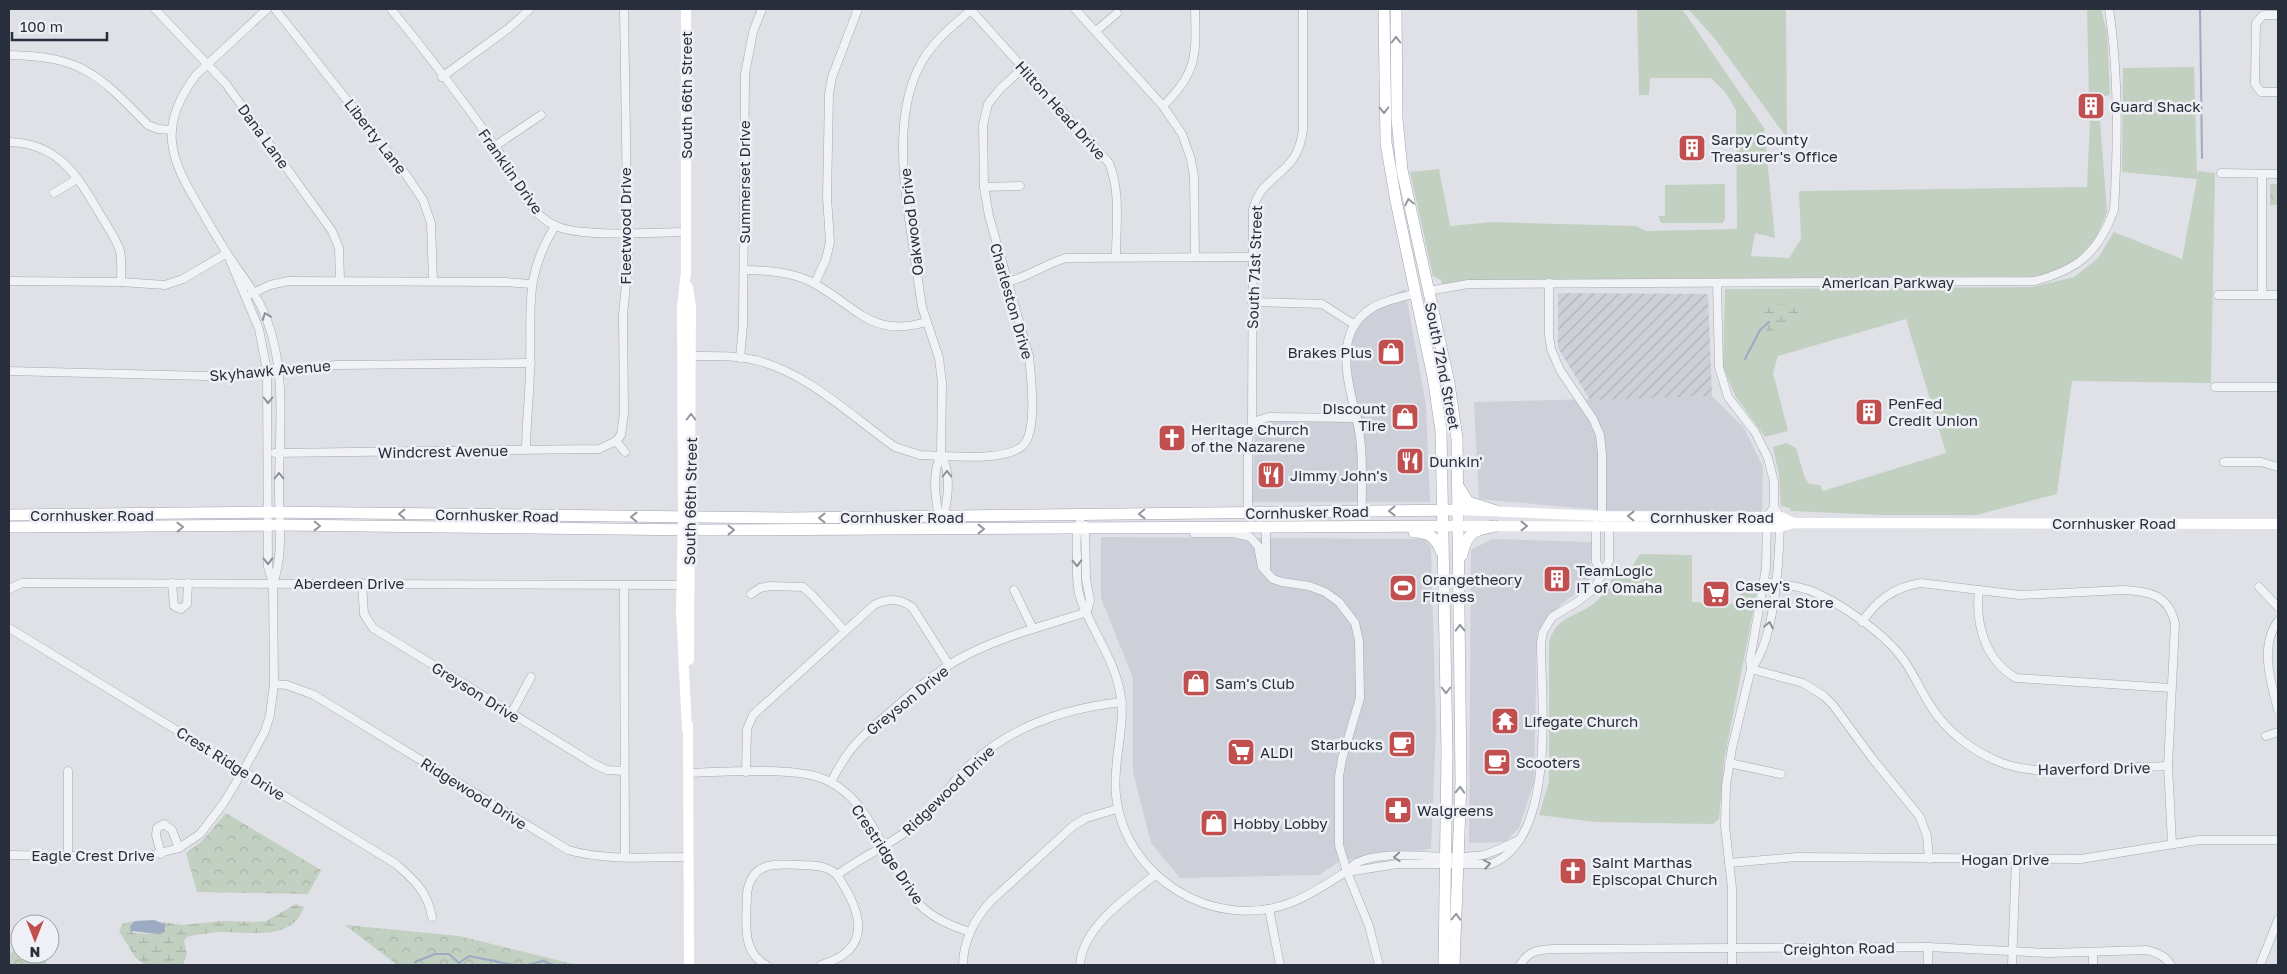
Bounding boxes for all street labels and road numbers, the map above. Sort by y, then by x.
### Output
street label: South 66th Street [677,31,695,159]
street label: Hilton Head Drive [1012,57,1110,163]
street label: Liberty Lane [341,95,411,177]
street label: Dana Lane [235,100,294,172]
street label: Summerset Drive [735,120,753,244]
street label: Franklin Drive [475,125,547,217]
street label: Fleetwood Drive [616,167,634,285]
street label: Oakwood Drive [895,167,927,277]
street label: South 71st Street [1243,205,1265,329]
street label: Charleston Drive [987,241,1037,362]
street label: American Parkway [1822,273,1955,291]
street label: South 72nd Street [1422,301,1464,431]
street label: Skyhawk Avenue [209,356,332,384]
street label: South 66th Street [680,437,700,565]
street label: Windcrest Avenue [378,441,508,461]
street label: Cornhusker Road [1245,502,1369,522]
street label: Cornhusker Road [435,505,559,525]
street label: Cornhusker Road [30,506,154,524]
street label: Cornhusker Road [840,508,964,526]
street label: Cornhusker Road [1650,508,1774,526]
street label: Cornhusker Road [2052,514,2176,532]
street label: Aberdeen Drive [294,574,405,592]
street label: Greyson Drive [429,658,523,726]
street label: Greyson Drive [862,661,952,739]
street label: Crest Ridge Drive [173,722,289,804]
street label: Ridgewood Drive [898,741,998,839]
street label: Ridgewood Drive [418,753,530,833]
street label: Haverford Drive [2037,758,2151,778]
street label: Crestridge Drive [848,801,928,908]
street label: Eagle Crest Drive [31,846,155,864]
street label: Hogan Drive [1961,850,2049,868]
street label: Creighton Road [1783,938,1895,958]

